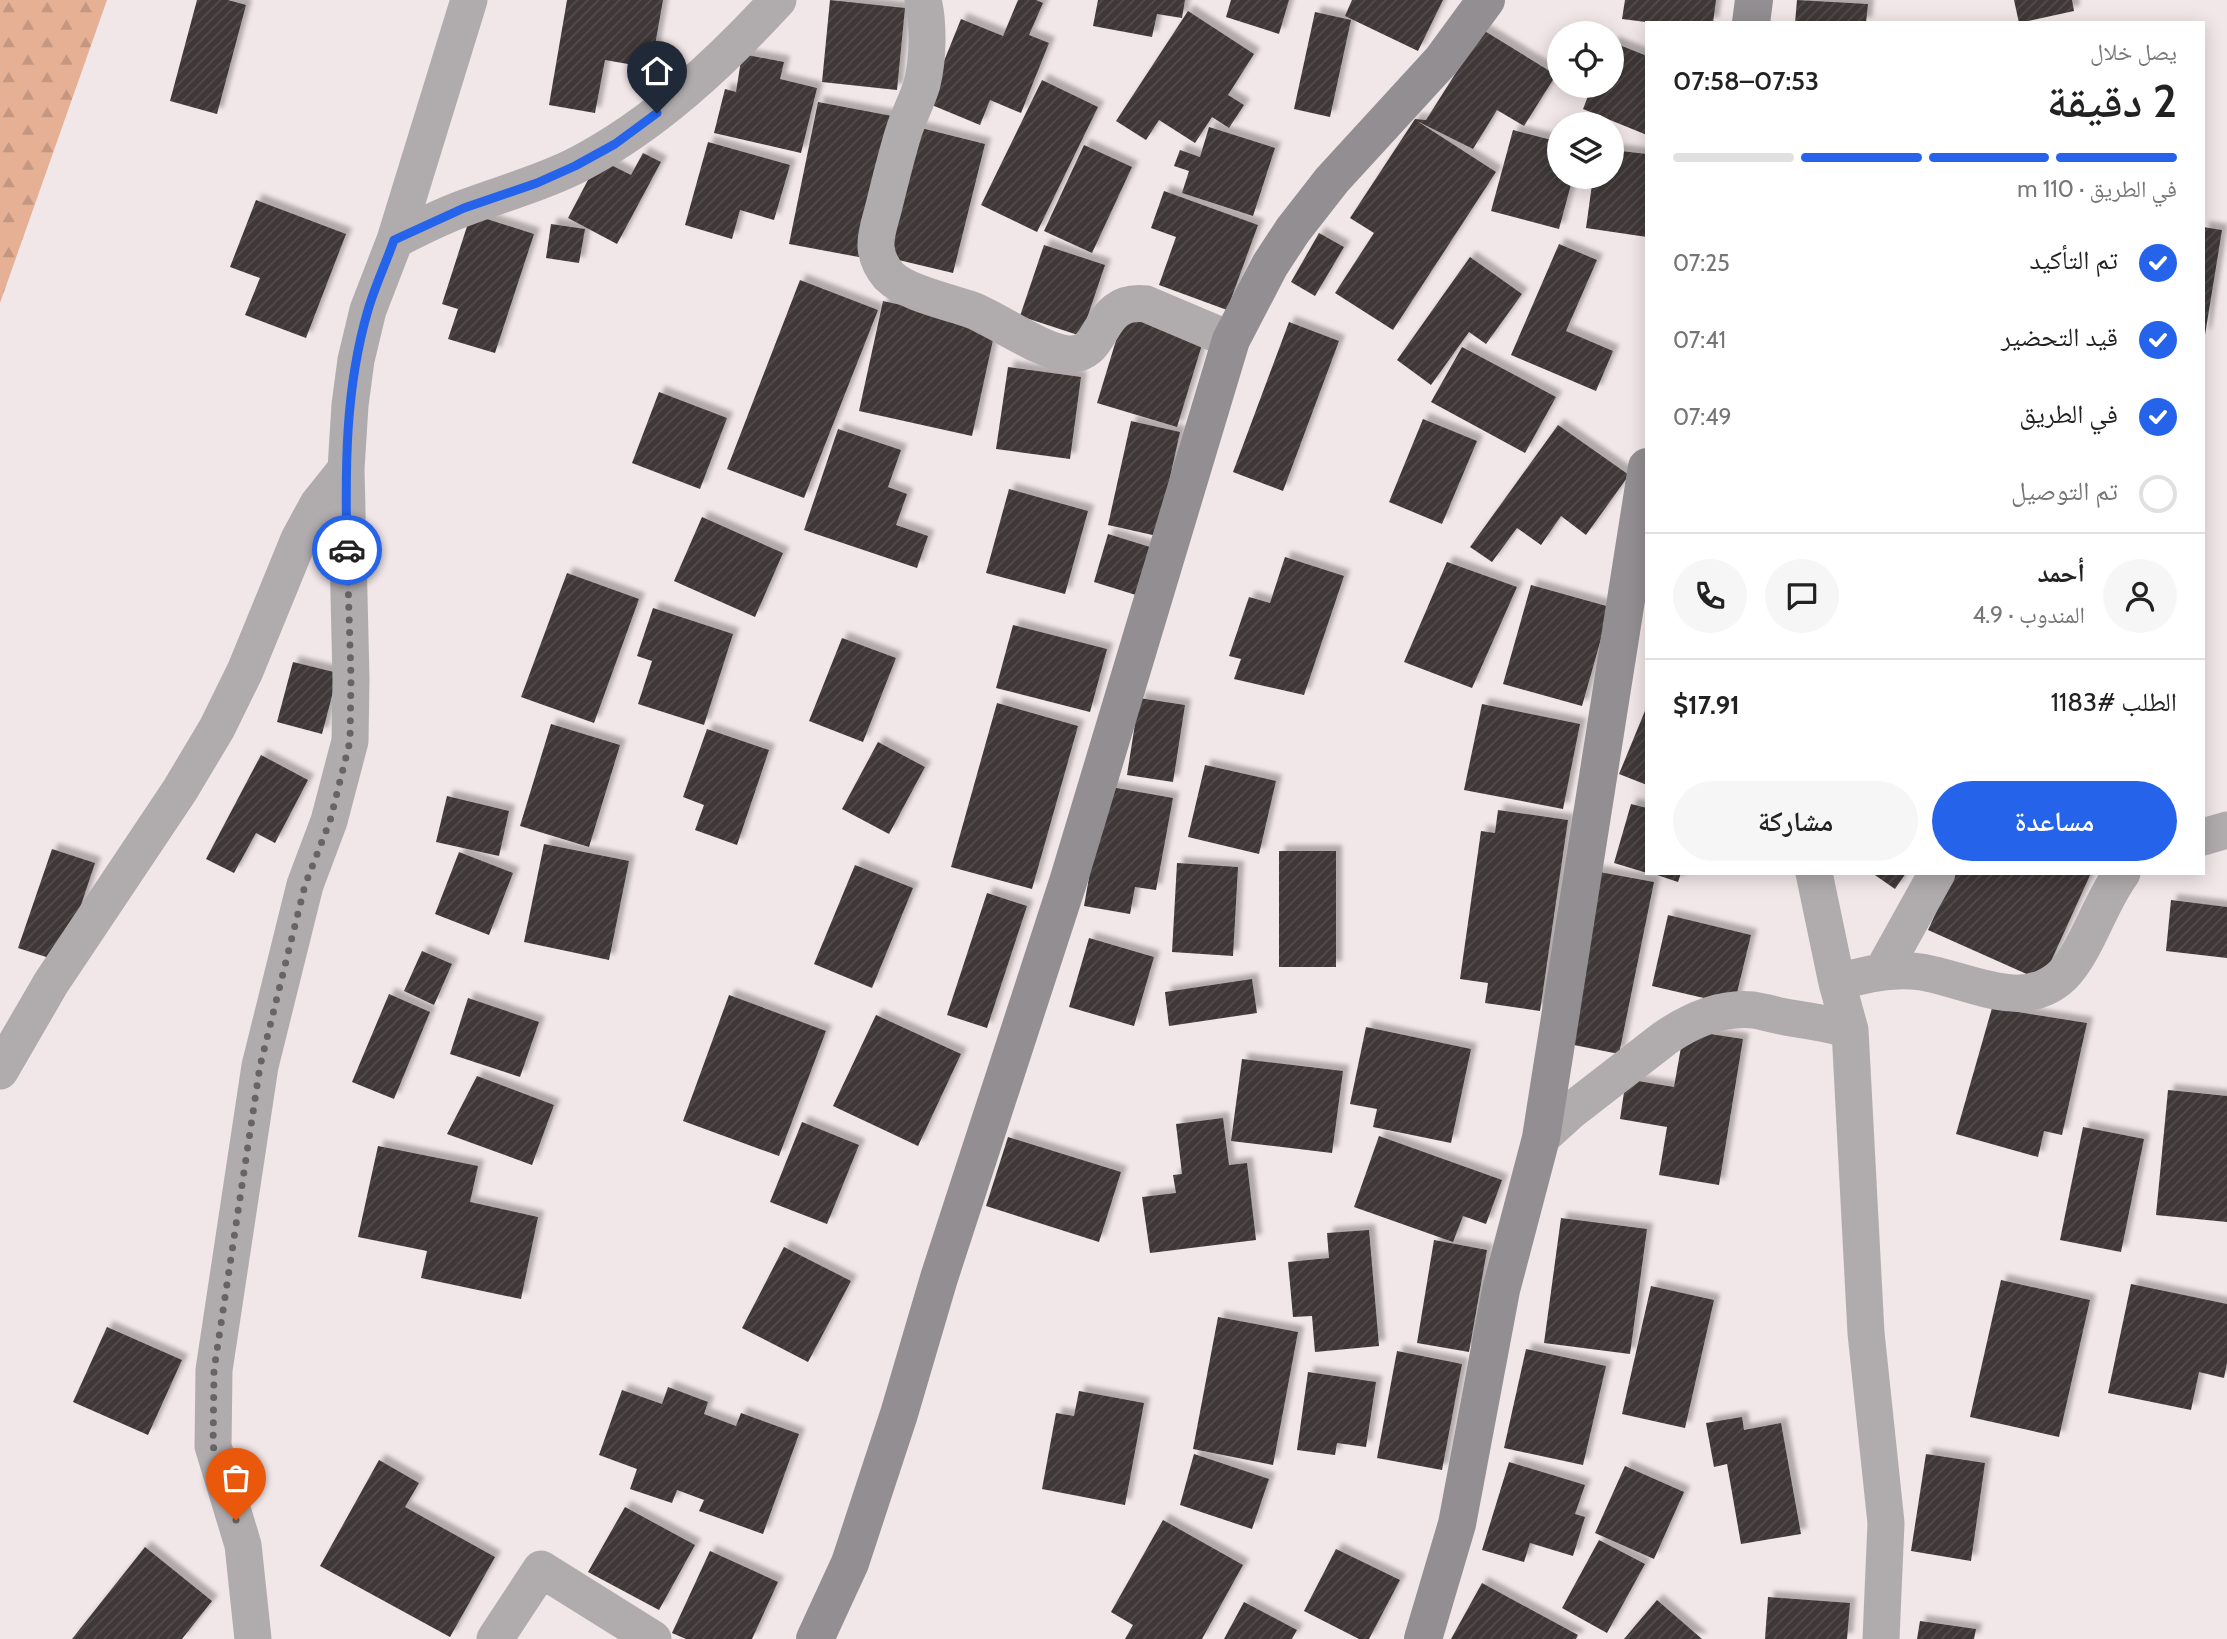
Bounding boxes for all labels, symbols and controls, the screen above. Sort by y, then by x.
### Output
map controls [1547,21,1624,189]
button: locate [1547,21,1624,98]
text: يصل خلال [2090,38,2177,66]
pin [627,41,687,113]
icon: home [638,52,676,90]
text: 07:53–07:58 [1673,65,1819,97]
text: 2 دقيقة [2047,73,2177,129]
button: layers [1547,112,1624,189]
text: في الطريق · 110 m [2017,175,2177,203]
text: تم التأكيد [2029,244,2118,276]
icon: check [2139,244,2177,282]
text: 07:25 [1673,249,1730,277]
text: قيد التحضير [2001,321,2118,353]
icon: check [2139,321,2177,359]
text: 07:41 [1673,326,1726,354]
text: في الطريق [2019,398,2118,430]
icon: check [2139,398,2177,436]
text: 07:49 [1673,403,1732,431]
text: تم التوصيل [2011,475,2118,507]
courier [312,515,382,585]
icon: car [328,531,366,569]
text: أحمد [2037,557,2085,589]
button: phone [1673,559,1747,633]
button: chat [1765,559,1839,633]
button: person [2103,559,2177,633]
text: المندوب · 4.9 [1972,601,2085,629]
text: الطلب #1183 [2050,686,2177,718]
text: $17.91 [1673,689,1740,721]
button: مشاركة [1673,781,1918,861]
button: مساعدة [1932,781,2177,861]
pin [206,1448,266,1520]
icon: bag [217,1459,255,1497]

